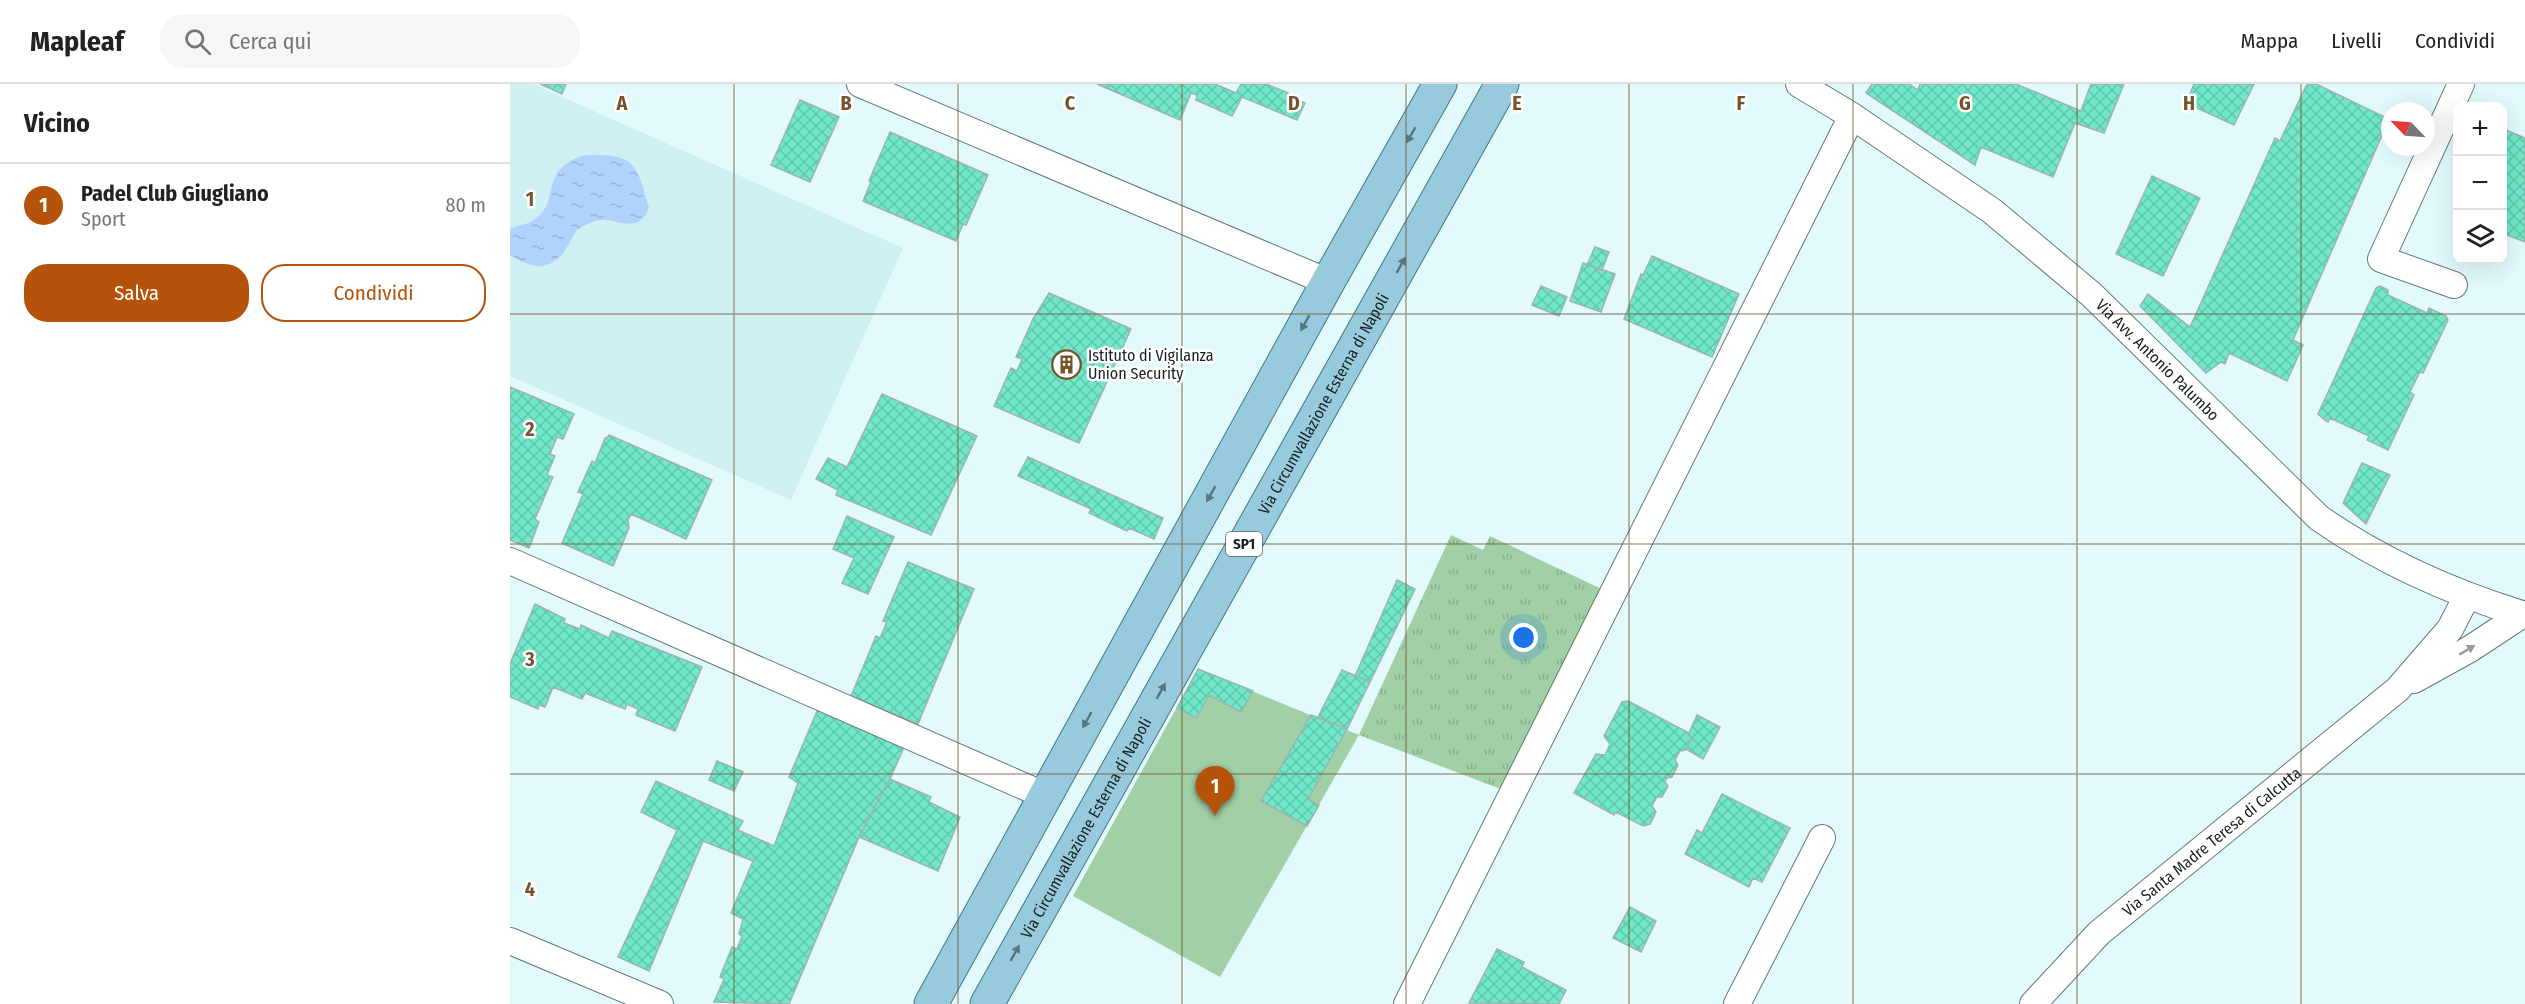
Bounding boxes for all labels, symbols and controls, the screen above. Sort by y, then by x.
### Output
search box [160,14,580,68]
text: Mapleaf [30,25,124,58]
icon: search [181,25,214,58]
text: Cerca qui [229,28,312,55]
text: Mappa [2241,28,2298,54]
text: Livelli [2331,28,2382,54]
text: Condividi [2415,28,2495,54]
text: A [616,91,629,115]
text: B [840,91,852,115]
text: C [1065,91,1076,115]
text: D [1288,91,1300,115]
text: E [1512,91,1522,115]
text: F [1737,91,1746,115]
text: G [1959,91,1971,115]
text: H [2183,91,2195,115]
north arrow [2381,102,2435,156]
map controls [2453,102,2507,264]
button: + [2453,102,2507,156]
text: Vicino [24,108,90,139]
one-way arrow [1406,127,1416,144]
button: − [2453,156,2507,210]
text: Padel Club Giugliano [81,180,269,207]
text: 1 [526,187,534,211]
text: 1 [39,193,48,217]
text: 80 m [446,193,486,217]
text: Sport [81,207,126,231]
button: layers [2453,210,2507,264]
one-way arrow [1396,256,1406,273]
button: Salva [24,264,249,322]
button: Condividi [261,264,486,322]
street label: Via Circumvallazione Esterna di Napoli [1254,290,1392,517]
street label: Via Avv. Antonio Palumbo [2092,295,2223,424]
one-way arrow [1300,315,1310,332]
place label: Istituto di Vigilanza Union Security [1088,346,1214,383]
building icon: Istituto di Vigilanza Union Security [1051,348,1083,380]
text: 2 [524,417,535,441]
one-way arrow [1206,486,1216,503]
road number: SP1 [1226,532,1262,556]
your location [1509,623,1538,652]
one-way arrow [2459,645,2476,655]
text: 3 [524,647,535,671]
one-way arrow [1156,682,1166,699]
one-way arrow [1082,712,1092,729]
street label: Via Circumvallazione Esterna di Napoli [1016,714,1155,942]
street label: Via Santa Madre Teresa di Calcutta [2118,763,2305,920]
pin: 1 [1196,766,1234,816]
text: 4 [525,877,535,901]
one-way arrow [1010,944,1020,961]

